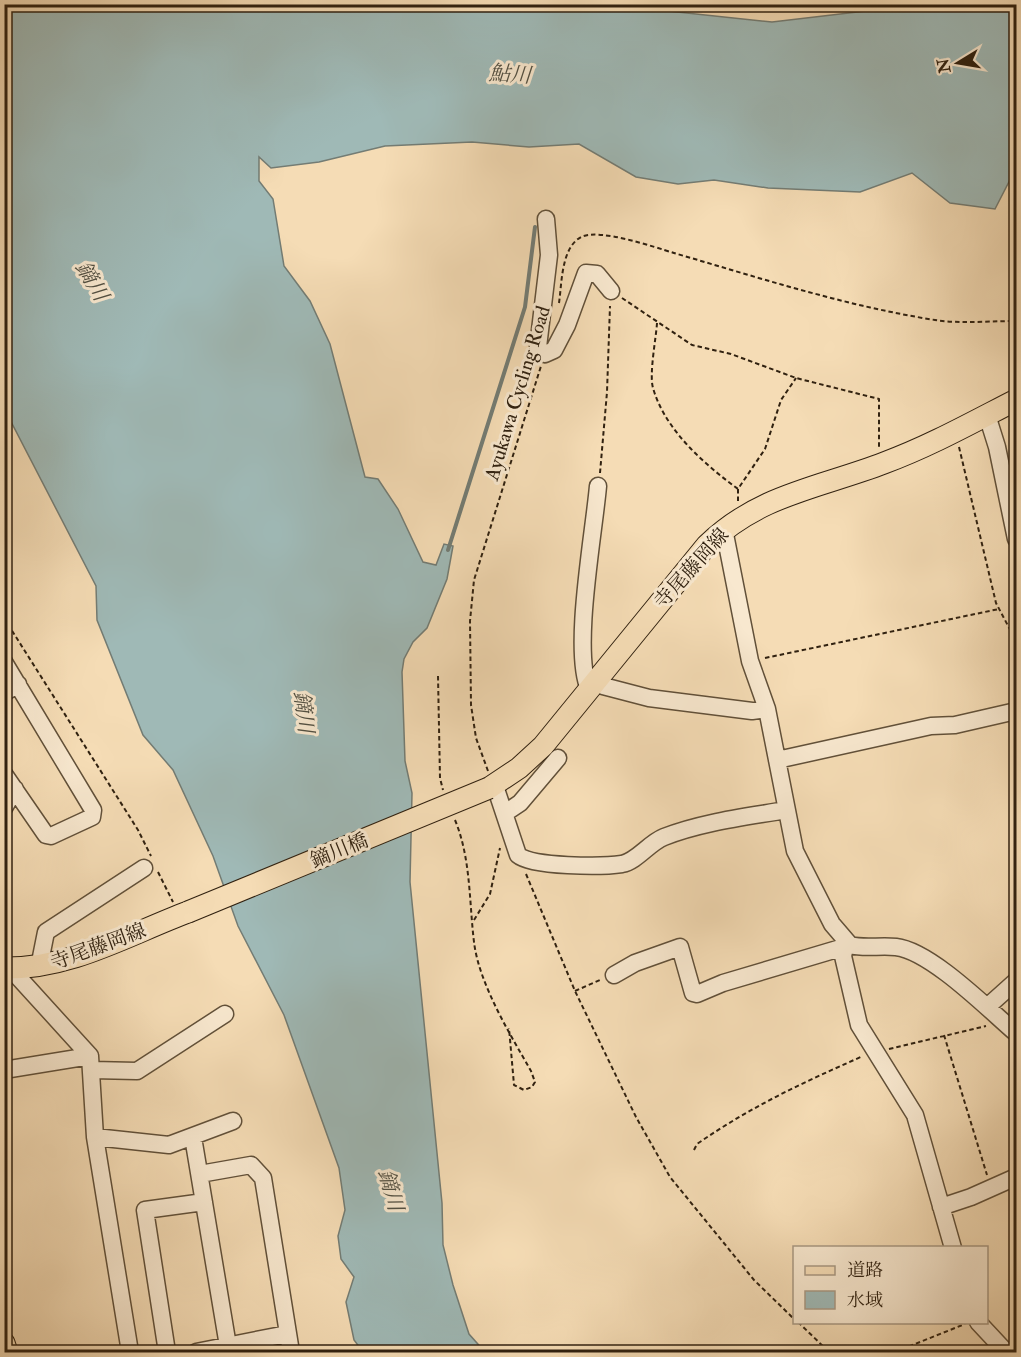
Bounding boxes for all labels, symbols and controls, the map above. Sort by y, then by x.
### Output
north arrow [928,33,988,93]
text: N [933,56,956,76]
water label: 鮎川 [488,60,534,90]
water label: 鏑川 [69,256,115,308]
street label: Ayukawa Cycling Road [479,303,556,484]
street label: 寺尾藤岡線 [649,523,734,614]
water label: 鏑川 [288,690,320,737]
street label: 鏑川橋 [307,828,372,873]
street label: 寺尾藤岡線 [47,918,149,975]
water label: 鏑川 [372,1166,410,1216]
legend [793,1246,988,1324]
text: 道路 [847,1259,883,1282]
text: 水域 [847,1289,883,1312]

